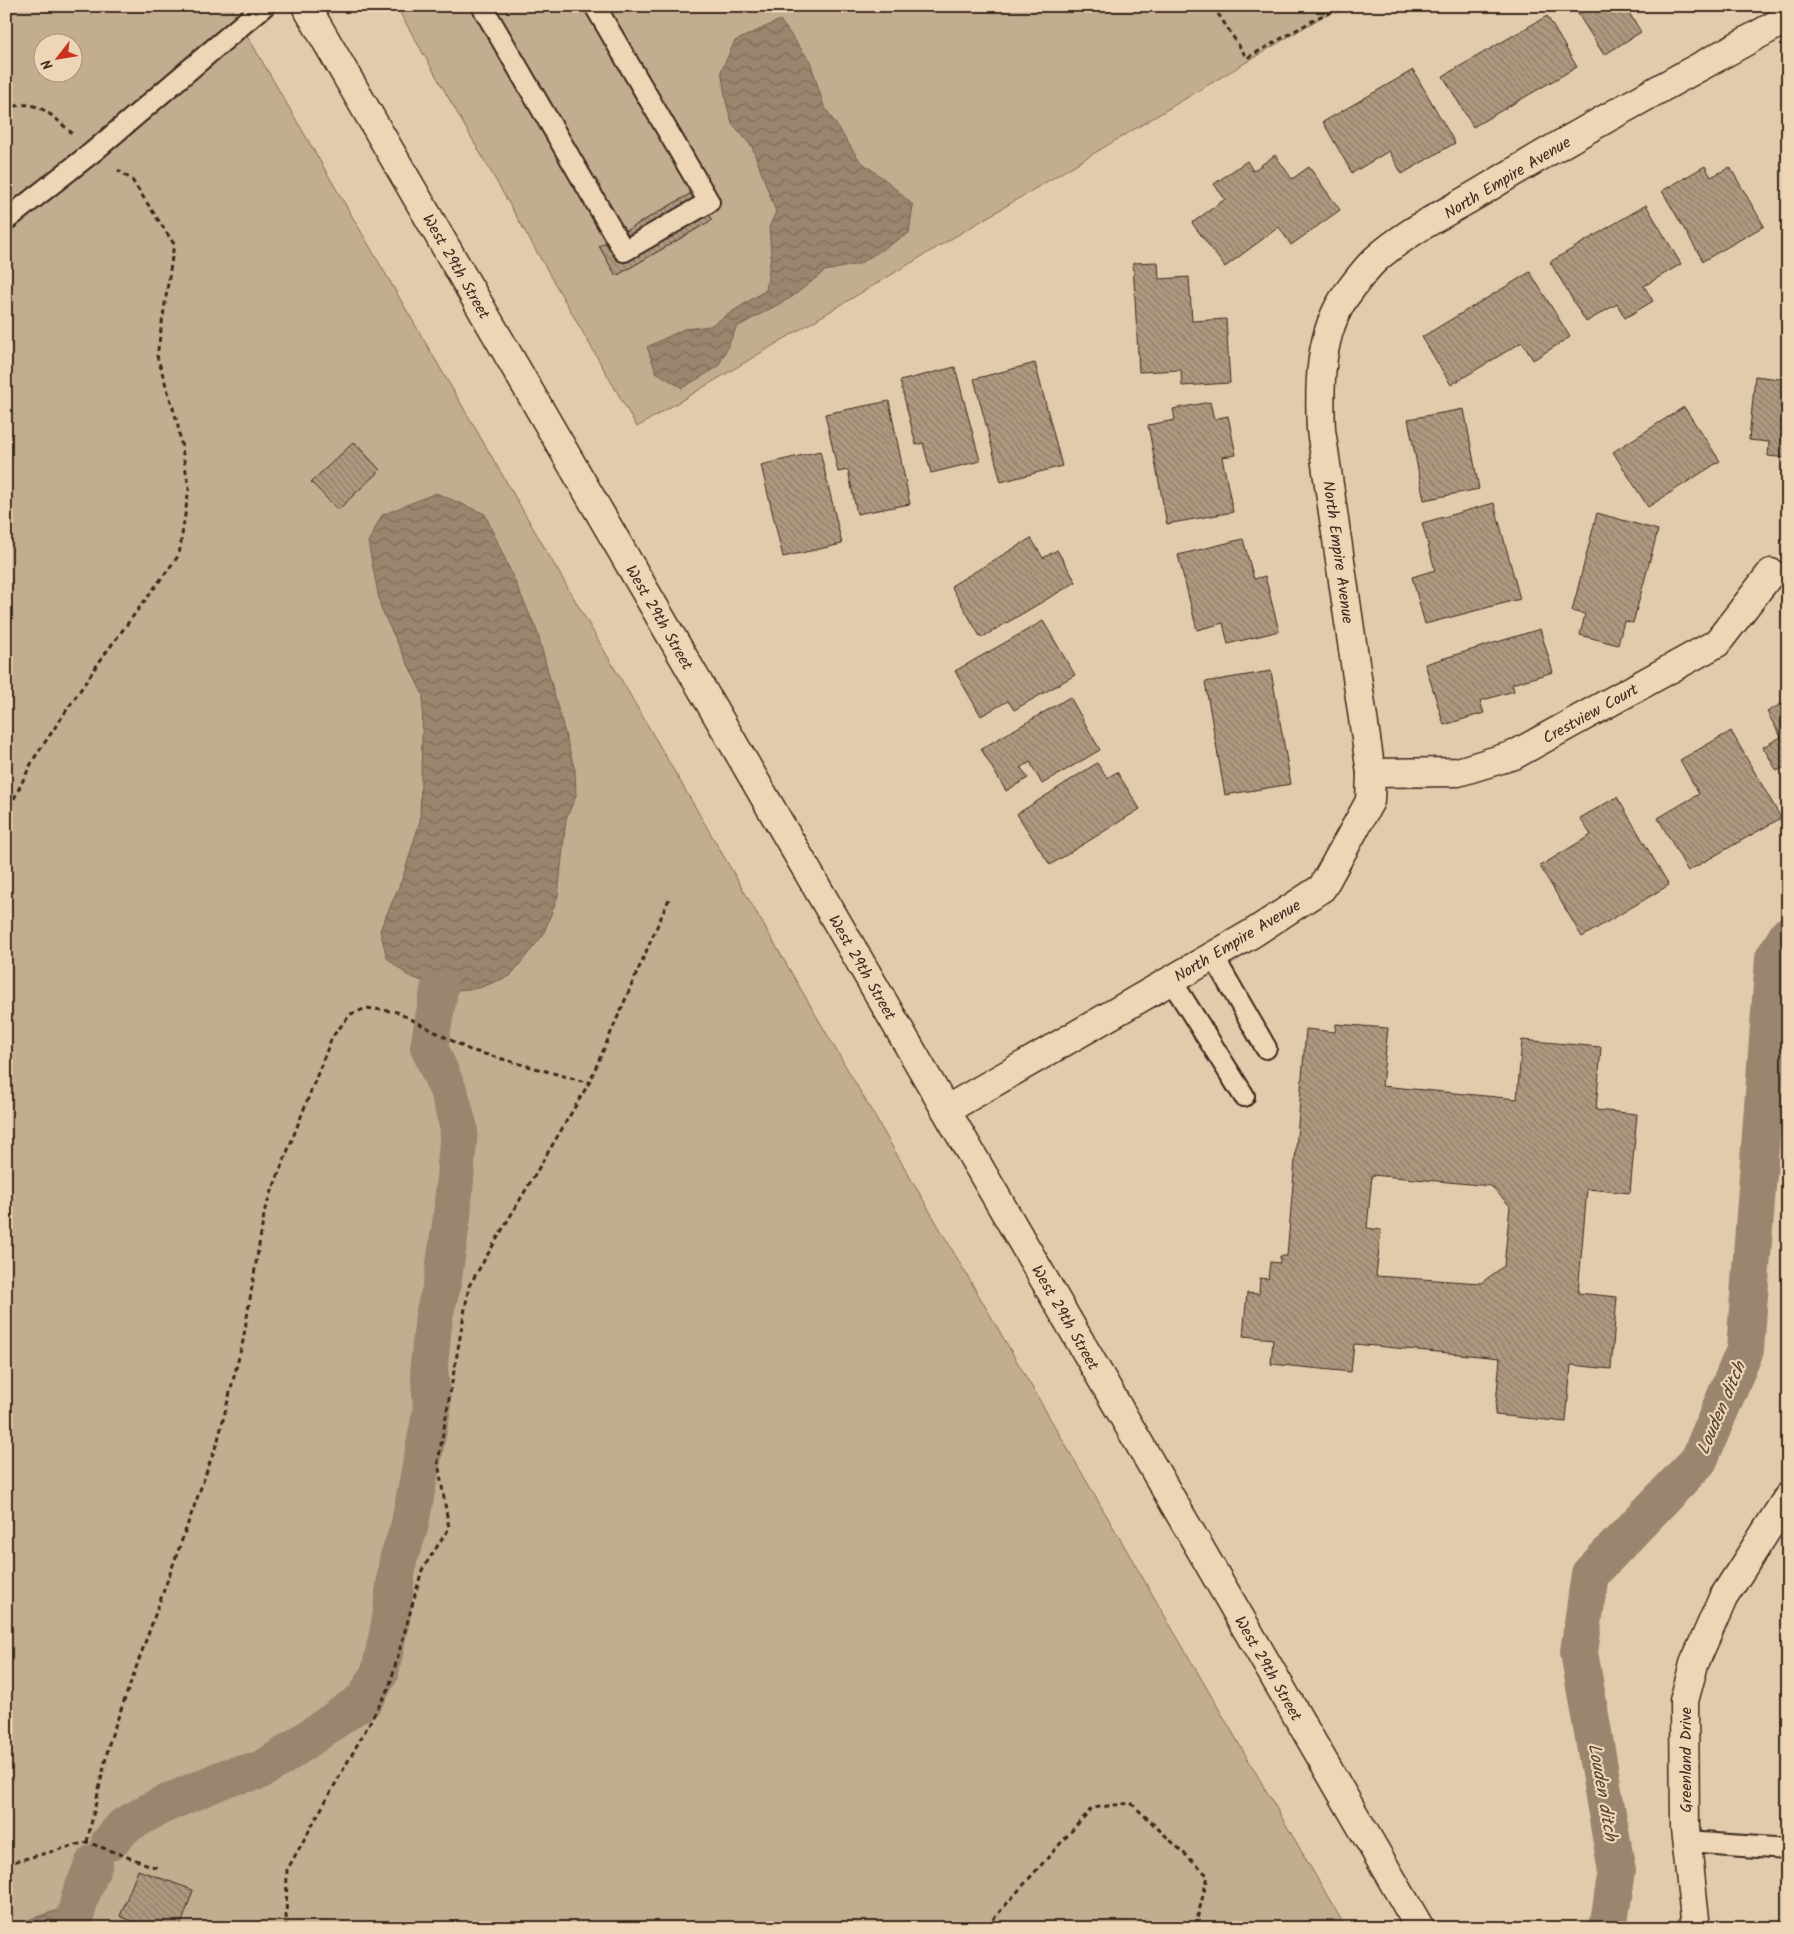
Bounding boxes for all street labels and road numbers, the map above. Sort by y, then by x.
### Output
street label: North Empire Avenue [1440,130,1576,226]
street label: West 29th Street [415,209,496,325]
street label: North Empire Avenue [1315,479,1360,625]
street label: West 29th Street [618,560,699,676]
street label: Crestview Court [1538,677,1644,751]
street label: North Empire Avenue [1170,893,1306,989]
street label: West 29th Street [821,910,902,1026]
street label: West 29th Street [1024,1260,1105,1376]
street label: West 29th Street [1227,1611,1308,1727]
street label: Greenland Drive [1674,1707,1699,1813]

